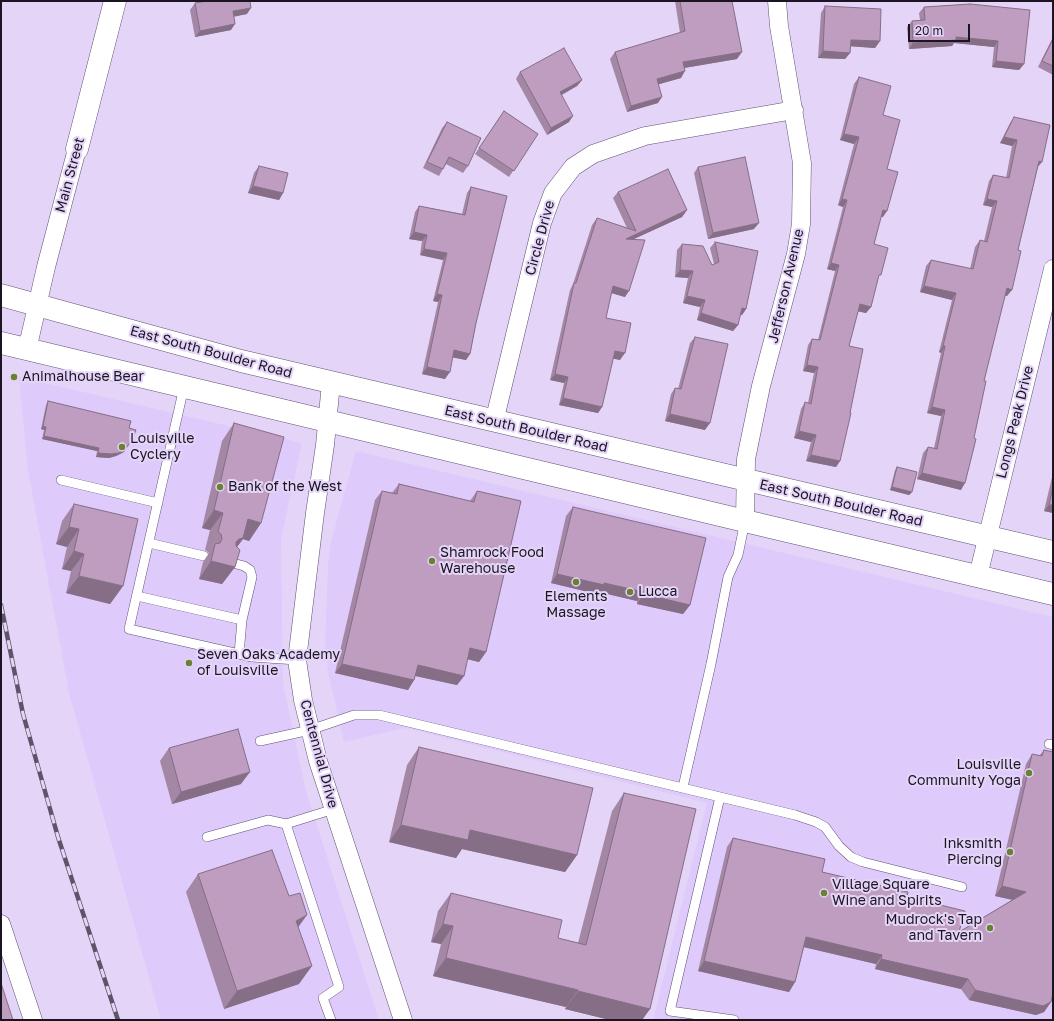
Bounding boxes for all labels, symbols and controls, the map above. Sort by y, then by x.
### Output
scale bar [910,16,972,42]
text: 20 m [915,23,943,38]
street label: Main Street [52,136,88,214]
street label: Circle Drive [522,199,558,277]
street label: Jefferson Avenue [765,227,807,345]
street label: East South Boulder Road [128,322,294,382]
street label: Longs Peak Drive [993,364,1037,480]
place label: Animalhouse Bear [22,369,144,385]
marker: Animalhouse Bear [9,372,19,382]
street label: East South Boulder Road [443,402,609,456]
place label: Louisville Cyclery [130,431,194,464]
marker: Louisville Cyclery [117,442,127,452]
street label: East South Boulder Road [758,476,924,530]
place label: Bank of the West [228,479,342,495]
marker: Bank of the West [215,482,225,492]
place label: Shamrock Food Warehouse [440,545,544,578]
marker: Shamrock Food Warehouse [427,556,437,566]
marker: Elements Massage [571,577,581,587]
place label: Lucca [638,584,677,600]
marker: Lucca [625,587,635,597]
place label: Elements Massage [545,589,607,622]
place label: Seven Oaks Academy of Louisville [197,647,340,680]
marker: Seven Oaks Academy of Louisville [184,658,194,668]
street label: Centennial Drive [296,698,342,810]
place label: Louisville Community Yoga [907,757,1021,790]
marker: Louisville Community Yoga [1024,768,1034,778]
place label: Inksmith Piercing [943,836,1002,868]
marker: Inksmith Piercing [1005,847,1015,857]
place label: Village Square Wine and Spirits [832,877,942,910]
marker: Village Square Wine and Spirits [819,888,829,898]
place label: Mudrock's Tap and Tavern [885,912,982,944]
marker: Mudrock's Tap and Tavern [985,923,995,933]

